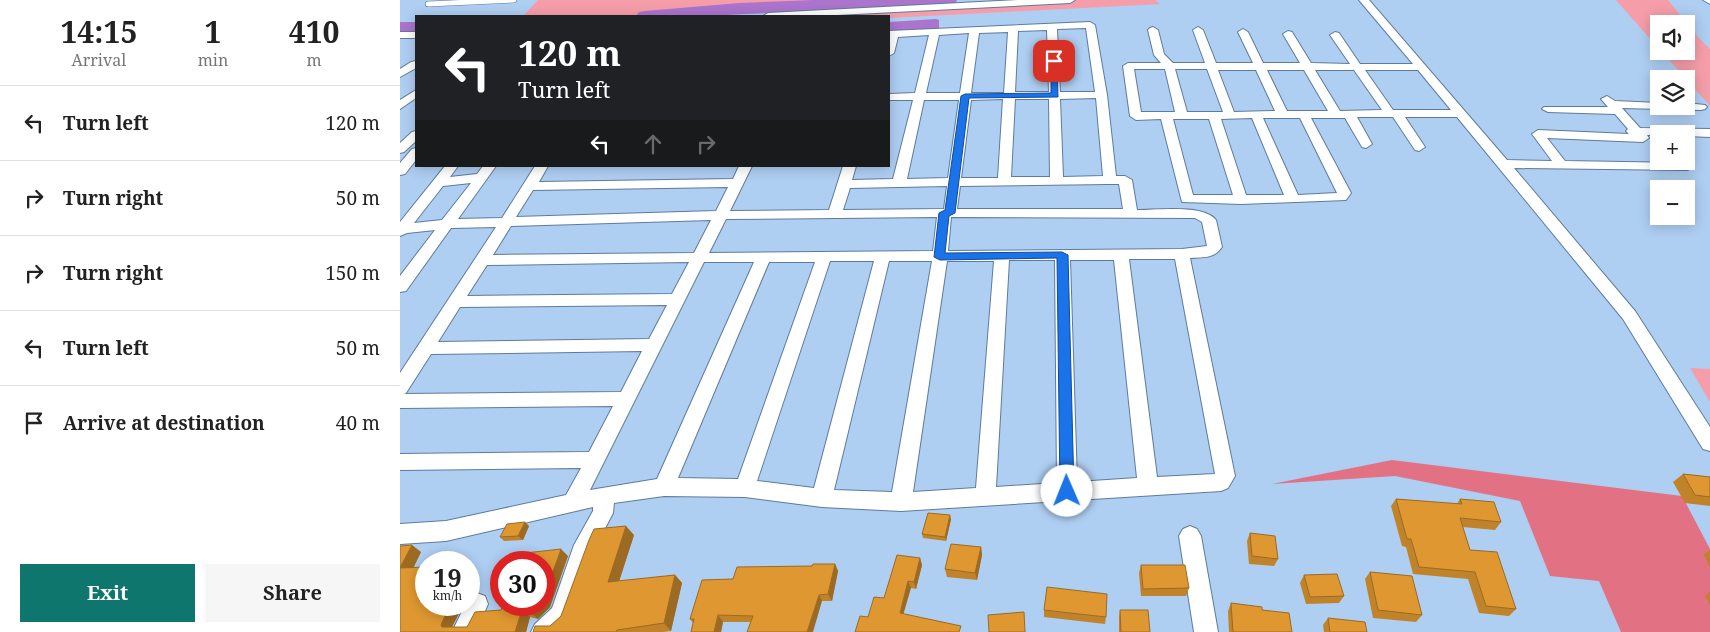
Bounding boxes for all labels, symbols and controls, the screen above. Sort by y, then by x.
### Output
text: 14:15 [60,11,137,52]
text: 1 [205,11,221,52]
text: 410 [289,11,340,52]
map controls [1650,15,1695,225]
button: sound [1650,15,1695,60]
text: 120 m [518,29,621,76]
icon: left [435,35,500,100]
pin [1033,40,1075,82]
icon: arrive [1040,47,1068,75]
text: Arrival [72,49,126,71]
text: min [198,49,228,71]
text: m [307,49,322,71]
button: layers [1650,70,1695,115]
text: Turn left [518,74,610,104]
icon: left [20,109,48,137]
text: Turn left [63,110,149,136]
text: 120 m [325,110,380,136]
button: + [1650,125,1695,170]
icon: left [586,130,614,158]
icon: ahead [639,130,667,158]
icon: right [692,130,720,158]
button: − [1650,180,1695,225]
icon: right [20,184,48,212]
text: Turn right [63,185,163,211]
text: 50 m [336,185,380,211]
icon: right [20,259,48,287]
text: Turn right [63,260,163,286]
text: 150 m [325,260,380,286]
icon: left [20,334,48,362]
text: Turn left [63,335,149,361]
text: 50 m [336,335,380,361]
icon: arrive [20,409,48,437]
text: Arrive at destination [63,410,265,436]
text: 40 m [336,410,380,436]
position arrow [1040,464,1092,516]
speed limit sign: 30 [490,551,555,616]
text: 19 [433,560,462,594]
button: Exit [20,564,195,622]
button: Share [205,564,380,622]
text: km/h [433,587,462,604]

